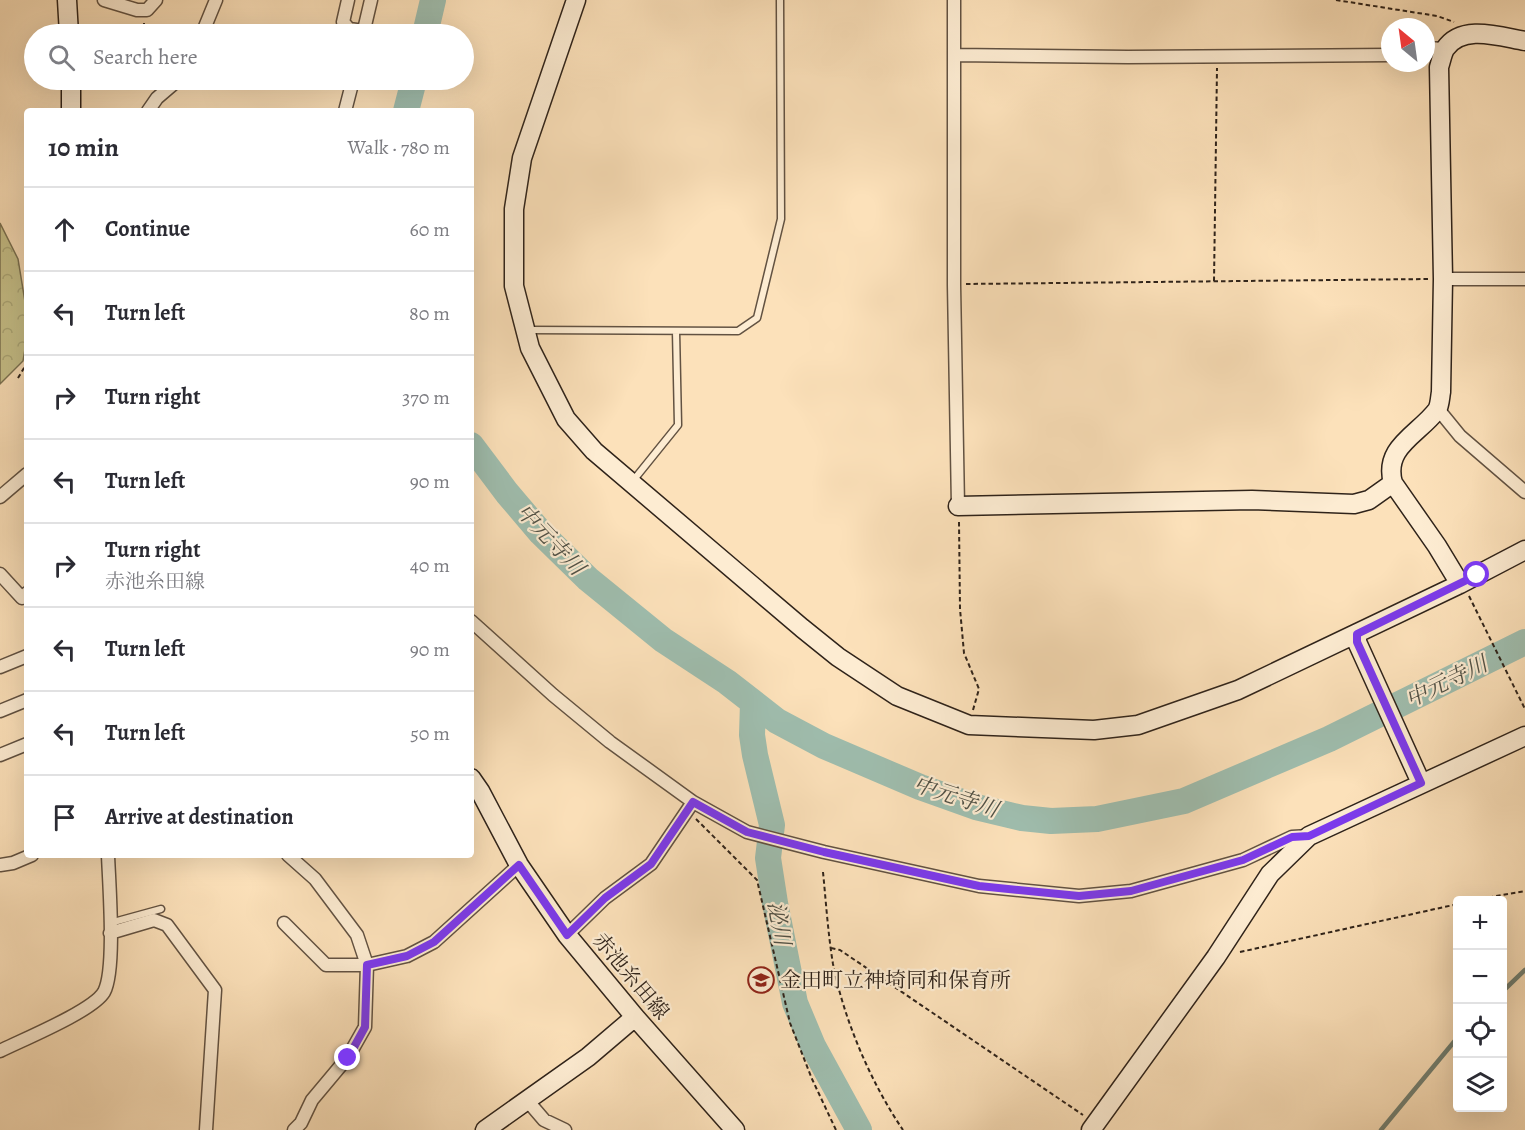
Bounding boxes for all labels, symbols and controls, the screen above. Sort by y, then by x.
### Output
north arrow [1381,18,1435,72]
search box [24,24,474,90]
icon: search [45,41,78,74]
text: Search here [93,42,198,72]
text: 10 min [48,130,119,165]
text: Walk · 780 m [348,134,450,161]
icon: ahead [48,213,81,246]
text: Continue [105,214,190,244]
text: 60 m [410,216,450,243]
icon: left [48,297,81,330]
text: Turn left [105,298,185,328]
text: 80 m [409,300,450,327]
icon: right [48,381,81,414]
text: Turn right [105,382,201,412]
text: 370 m [402,384,450,411]
icon: left [48,465,81,498]
text: Turn left [105,466,185,496]
text: 90 m [410,468,450,495]
water label: 中元寺川 [509,497,593,584]
text: Turn right [105,535,201,565]
icon: right [48,549,81,582]
text: 40 m [410,552,450,579]
route start [1463,561,1489,587]
text: 赤池糸田線 [105,568,205,595]
icon: left [48,633,81,666]
text: Turn left [105,634,185,664]
text: 90 m [410,636,450,663]
water label: 中元寺川 [1400,648,1494,715]
icon: left [48,717,81,750]
text: Turn left [105,718,185,748]
text: 50 m [410,720,450,747]
water label: 中元寺川 [909,769,1004,825]
icon: arrive [48,801,81,834]
text: Arrive at destination [105,802,294,832]
map controls [1453,896,1507,1112]
button: + [1453,896,1507,950]
water label: 泌川 [760,899,798,949]
street label: 赤池糸田線 [587,927,675,1025]
button: − [1453,950,1507,1004]
school or university icon: 金田町立神埼同和保育所 [746,965,776,995]
place label: 金田町立神埼同和保育所 [780,966,1011,994]
button: locate [1453,1004,1507,1058]
route end [334,1044,360,1070]
button: layers [1453,1058,1507,1112]

